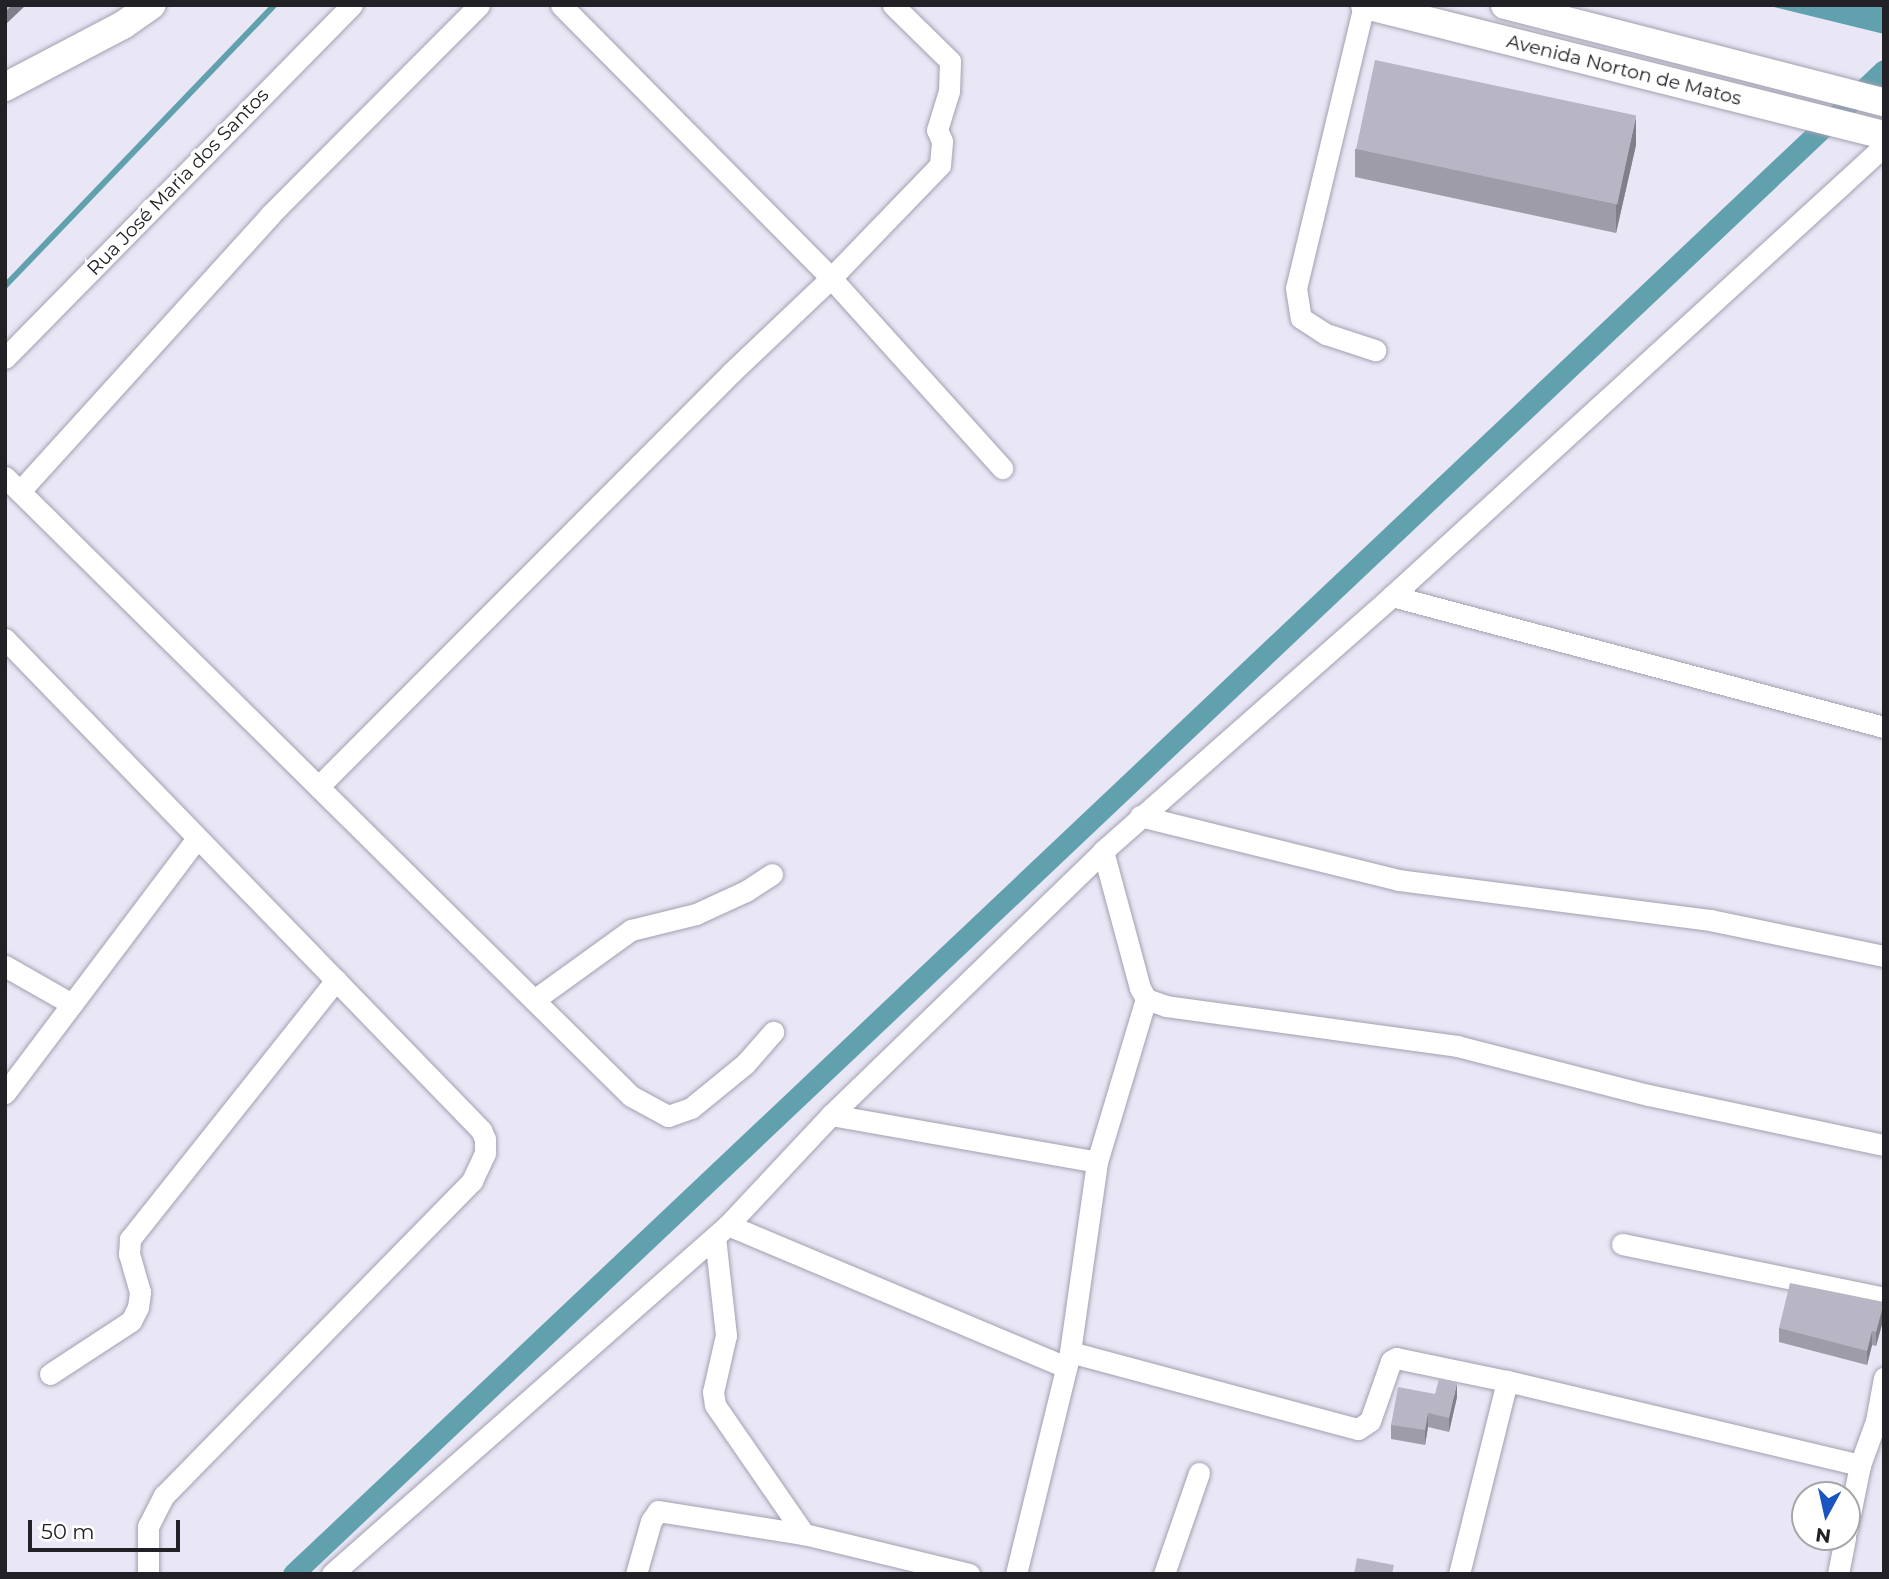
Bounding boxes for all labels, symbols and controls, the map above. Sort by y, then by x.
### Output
street label: Avenida Norton de Matos [1504,30,1744,110]
street label: Rua José Maria dos Santos [83,84,273,280]
north arrow [1791,1481,1861,1551]
scale bar [32,1506,184,1550]
text: 50 m [41,1519,95,1544]
text: N [1814,1523,1832,1548]

